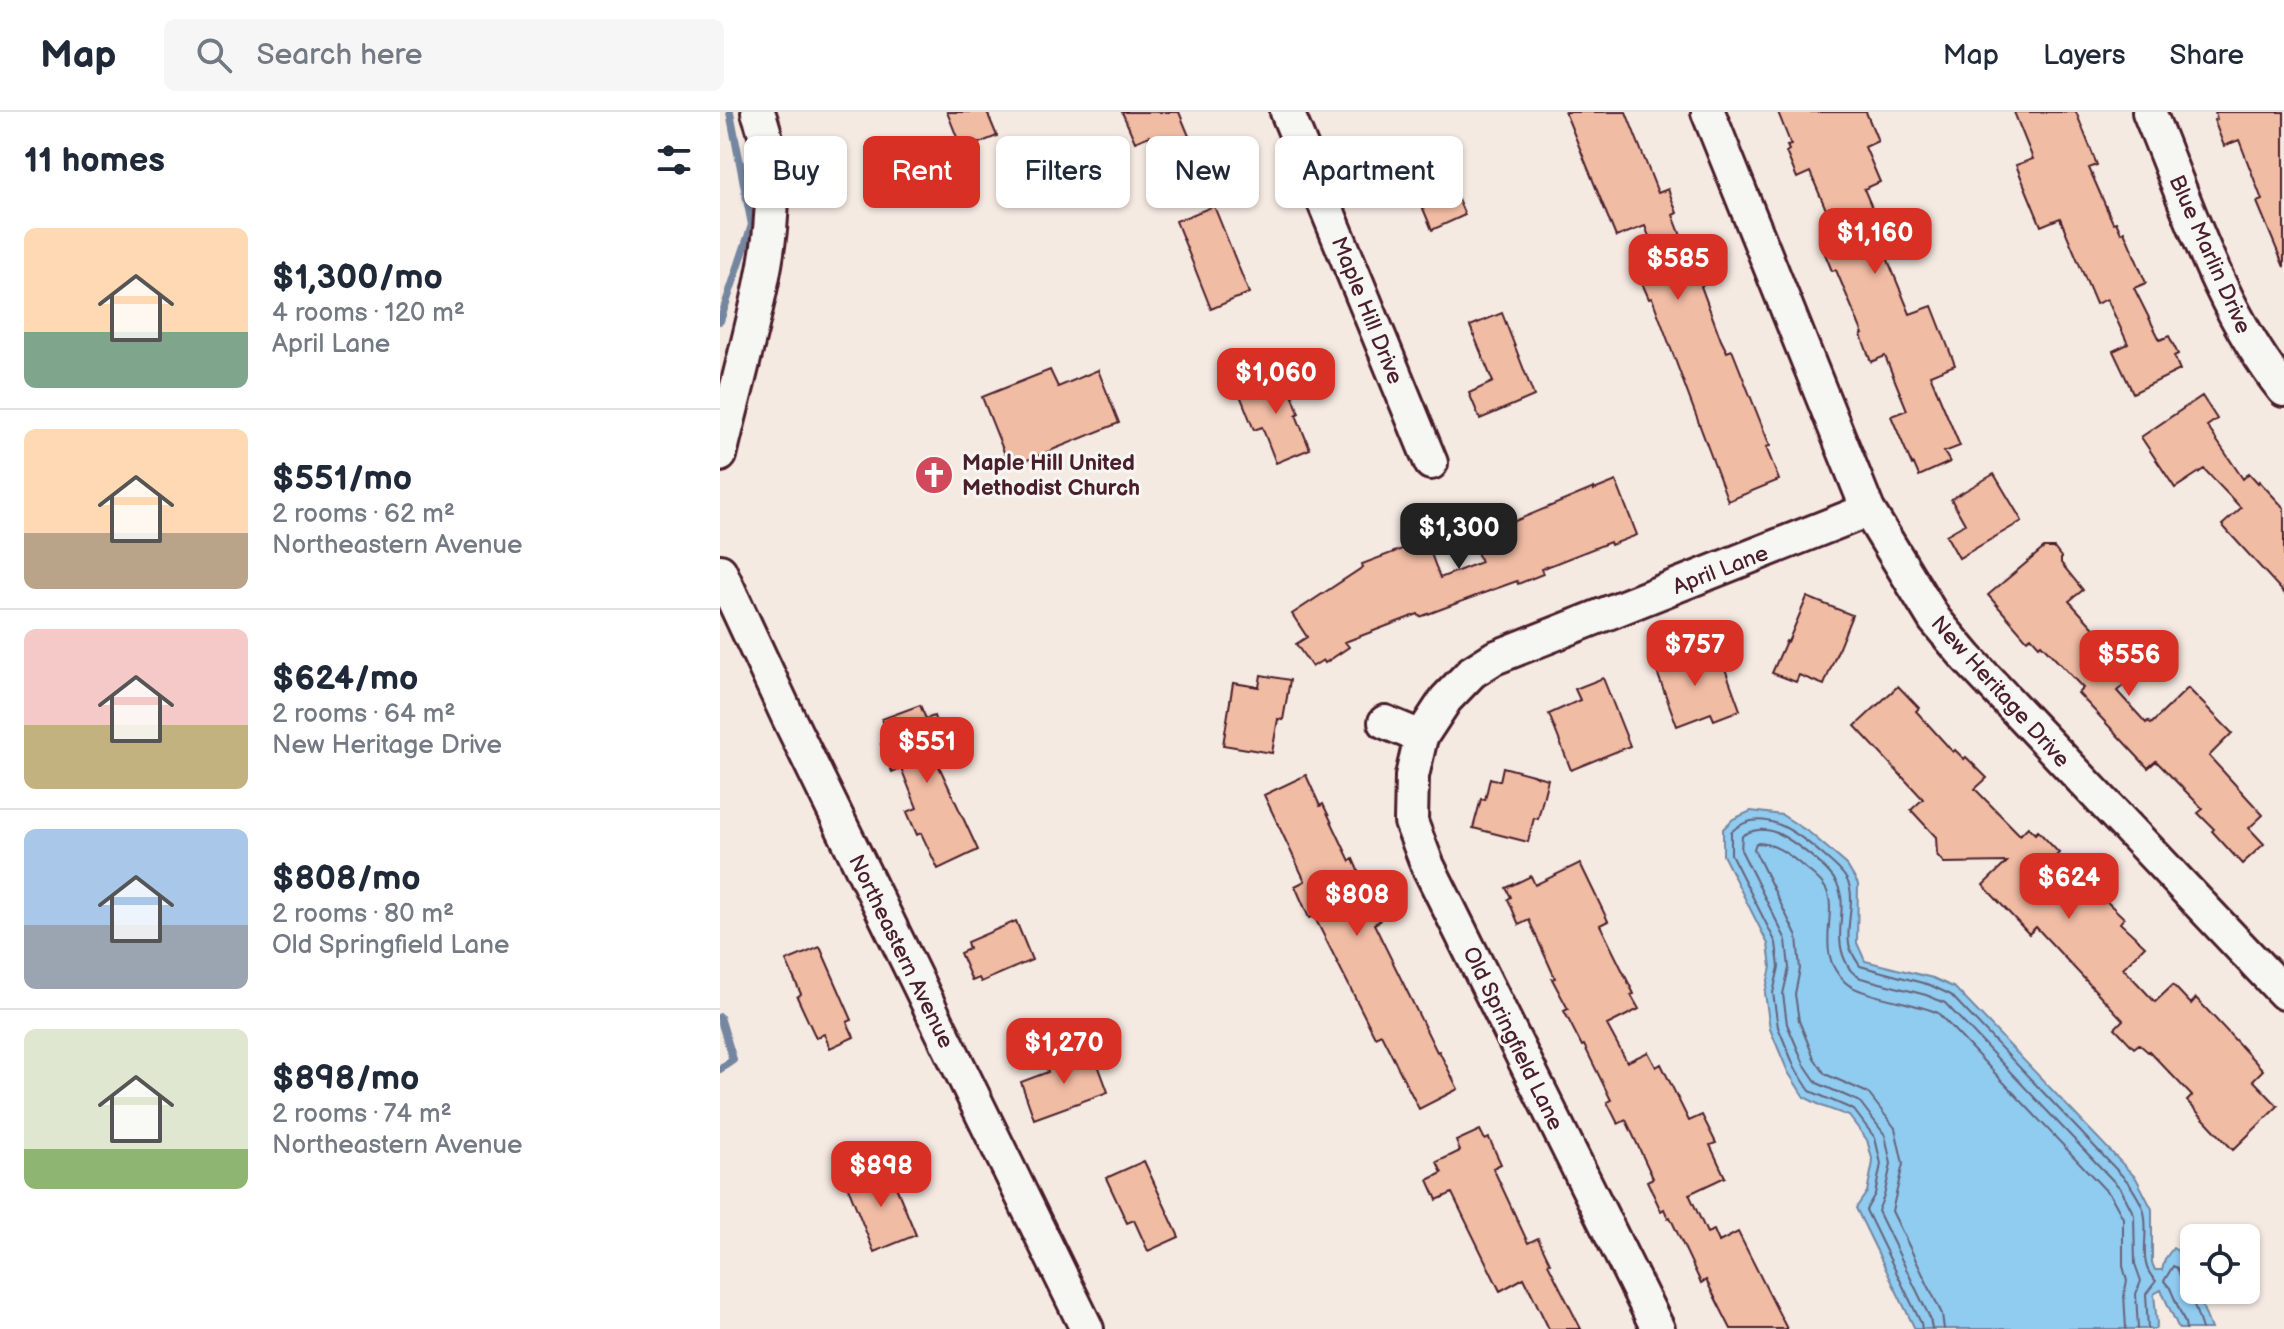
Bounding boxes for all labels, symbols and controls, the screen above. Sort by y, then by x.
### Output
search box [164,19,724,91]
text: Map [40,33,116,78]
icon: search [192,33,236,77]
text: Search here [256,37,423,73]
text: Map [1943,39,1999,72]
text: Layers [2043,39,2126,72]
text: Share [2170,39,2244,72]
chip: Buy [744,136,847,208]
chip: Rent [863,136,980,208]
chip: Filters [996,136,1130,208]
chip: New [1146,136,1259,208]
chip: Apartment [1275,136,1463,208]
icon: filters [652,138,696,182]
text: 11 homes [24,140,165,181]
street label: Blue Marlin Drive [2163,171,2257,338]
pin: $1,160 [1810,208,1940,276]
text: $1,160 [1837,218,1913,249]
street label: Maple Hill Drive [1325,233,1408,388]
pin: $585 [1631,234,1725,302]
text: $585 [1647,244,1709,275]
text: $1,300/mo [272,257,443,298]
icon: home [88,260,184,356]
text: 4 rooms · 120 m² [272,298,465,329]
text: April Lane [272,329,390,360]
pin: $1,060 [1211,348,1341,416]
text: $1,060 [1235,358,1317,389]
place label: Maple Hill United Methodist Church [962,450,1140,502]
church icon: Maple Hill United Methodist Church [913,454,955,496]
text: $551/mo [272,458,412,499]
icon: home [88,461,184,557]
text: 2 rooms · 62 m² [272,499,455,530]
pin: $1,300 [1394,503,1524,571]
text: $1,300 [1418,513,1500,544]
text: Northeastern Avenue [272,530,522,561]
street label: April Lane [1669,540,1772,601]
street label: New Heritage Drive [1925,611,2075,773]
pin: $757 [1648,620,1742,688]
text: $757 [1665,630,1725,661]
pin: $556 [2082,630,2176,698]
text: $556 [2098,640,2160,671]
text: $624/mo [272,658,418,699]
icon: home [88,661,184,757]
text: 2 rooms · 64 m² [272,699,456,730]
pin: $551 [880,717,974,785]
text: $551 [898,727,956,758]
text: New Heritage Drive [272,730,502,761]
street label: Northeastern Avenue [842,851,959,1053]
pin: $624 [2022,853,2116,921]
text: $808/mo [272,858,421,899]
icon: home [88,861,184,957]
text: $624 [2038,863,2100,894]
pin: $808 [1310,870,1404,938]
text: $808 [1325,880,1389,911]
text: 2 rooms · 80 m² [272,899,454,930]
text: Old Springfield Lane [272,930,509,961]
street label: Old Springfield Lane [1456,942,1569,1135]
pin: $1,270 [999,1018,1129,1086]
text: $1,270 [1024,1028,1104,1059]
text: $898/mo [272,1058,420,1099]
icon: home [88,1061,184,1157]
text: 2 rooms · 74 m² [272,1099,452,1130]
text: Northeastern Avenue [272,1130,522,1161]
pin: $898 [834,1141,928,1209]
text: $898 [849,1151,913,1182]
map controls [2180,1224,2260,1304]
button: locate [2180,1224,2260,1304]

